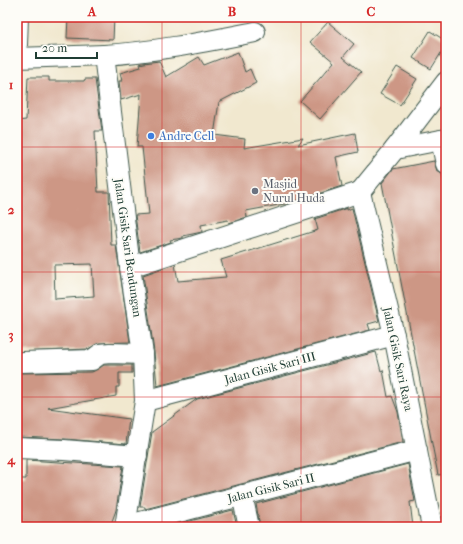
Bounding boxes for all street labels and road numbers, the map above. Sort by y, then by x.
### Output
street label: Jalan Gisik Sari Bendungan [111,177,145,318]
street label: Jalan Gisik Sari Raya [380,305,416,413]
street label: Jalan Gisik Sari III [222,349,318,387]
street label: Jalan Gisik Sari II [225,470,316,506]

